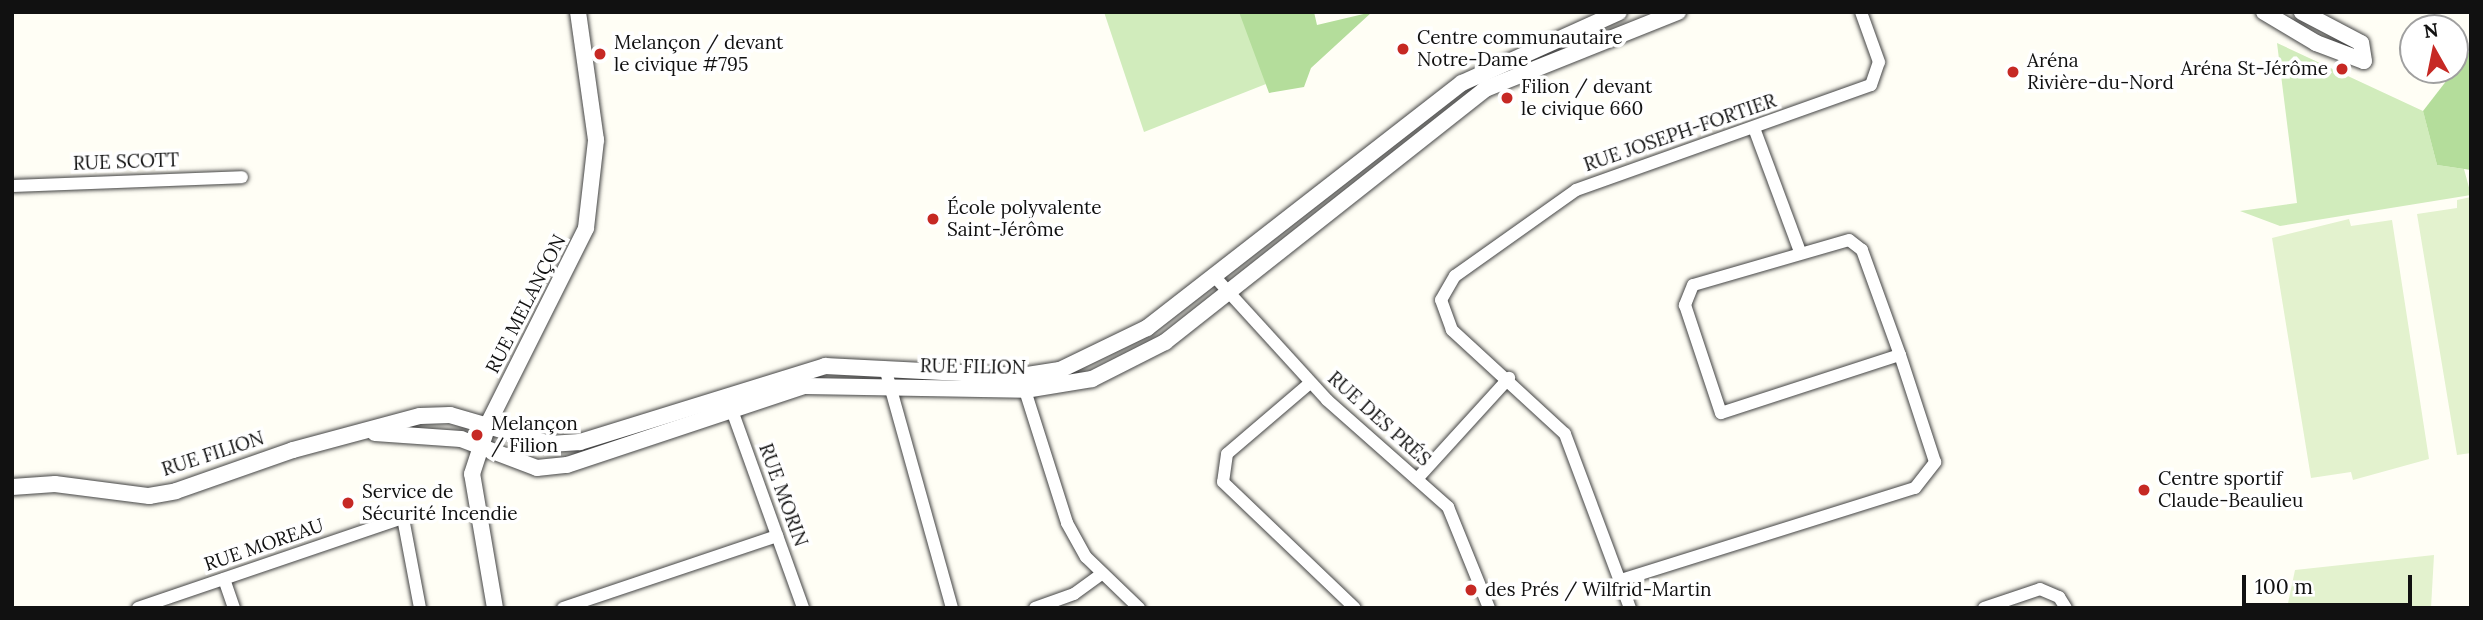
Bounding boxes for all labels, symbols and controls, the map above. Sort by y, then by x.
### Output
north arrow [2399,14,2469,84]
text: N [2422,17,2440,43]
place label: Centre communautaire Notre-Dame [1417,27,1623,71]
place label: Melançon / devant le civique #795 [614,32,783,76]
marker: Centre communautaire Notre-Dame [1395,41,1411,57]
marker: Melançon / devant le civique #795 [592,46,608,62]
place label: Aréna Rivière-du-Nord [2027,50,2174,94]
place label: Aréna St-Jérôme [2181,58,2328,80]
marker: Aréna St-Jérôme [2334,61,2350,77]
marker: Aréna Rivière-du-Nord [2005,64,2021,80]
place label: Filion / devant le civique 660 [1521,76,1652,120]
street label: RUE JOSEPH-FORTIER [1581,89,1779,177]
marker: Filion / devant le civique 660 [1499,90,1515,106]
street label: RUE SCOTT [73,149,179,175]
place label: École polyvalente Saint-Jérôme [947,197,1102,241]
marker: École polyvalente Saint-Jérôme [925,211,941,227]
street label: RUE MELANÇON [481,231,571,377]
street label: RUE FILION [920,355,1026,379]
street label: RUE DES PRÉS [1323,367,1435,471]
place label: Melançon / Filion [491,413,578,457]
street label: RUE FILION [159,427,267,481]
marker: Melançon / Filion [469,427,485,443]
street label: RUE MORIN [754,440,812,550]
place label: Centre sportif Claude-Beaulieu [2158,468,2303,512]
place label: Service de Sécurité Incendie [362,481,518,525]
marker: Centre sportif Claude-Beaulieu [2136,482,2152,498]
marker: Service de Sécurité Incendie [340,495,356,511]
street label: RUE MOREAU [201,514,327,576]
scale bar [2245,560,2415,604]
text: 100 m [2255,573,2313,600]
place label: des Prés / Wilfrid-Martin [1485,579,1712,601]
marker: des Prés / Wilfrid-Martin [1463,582,1479,598]

